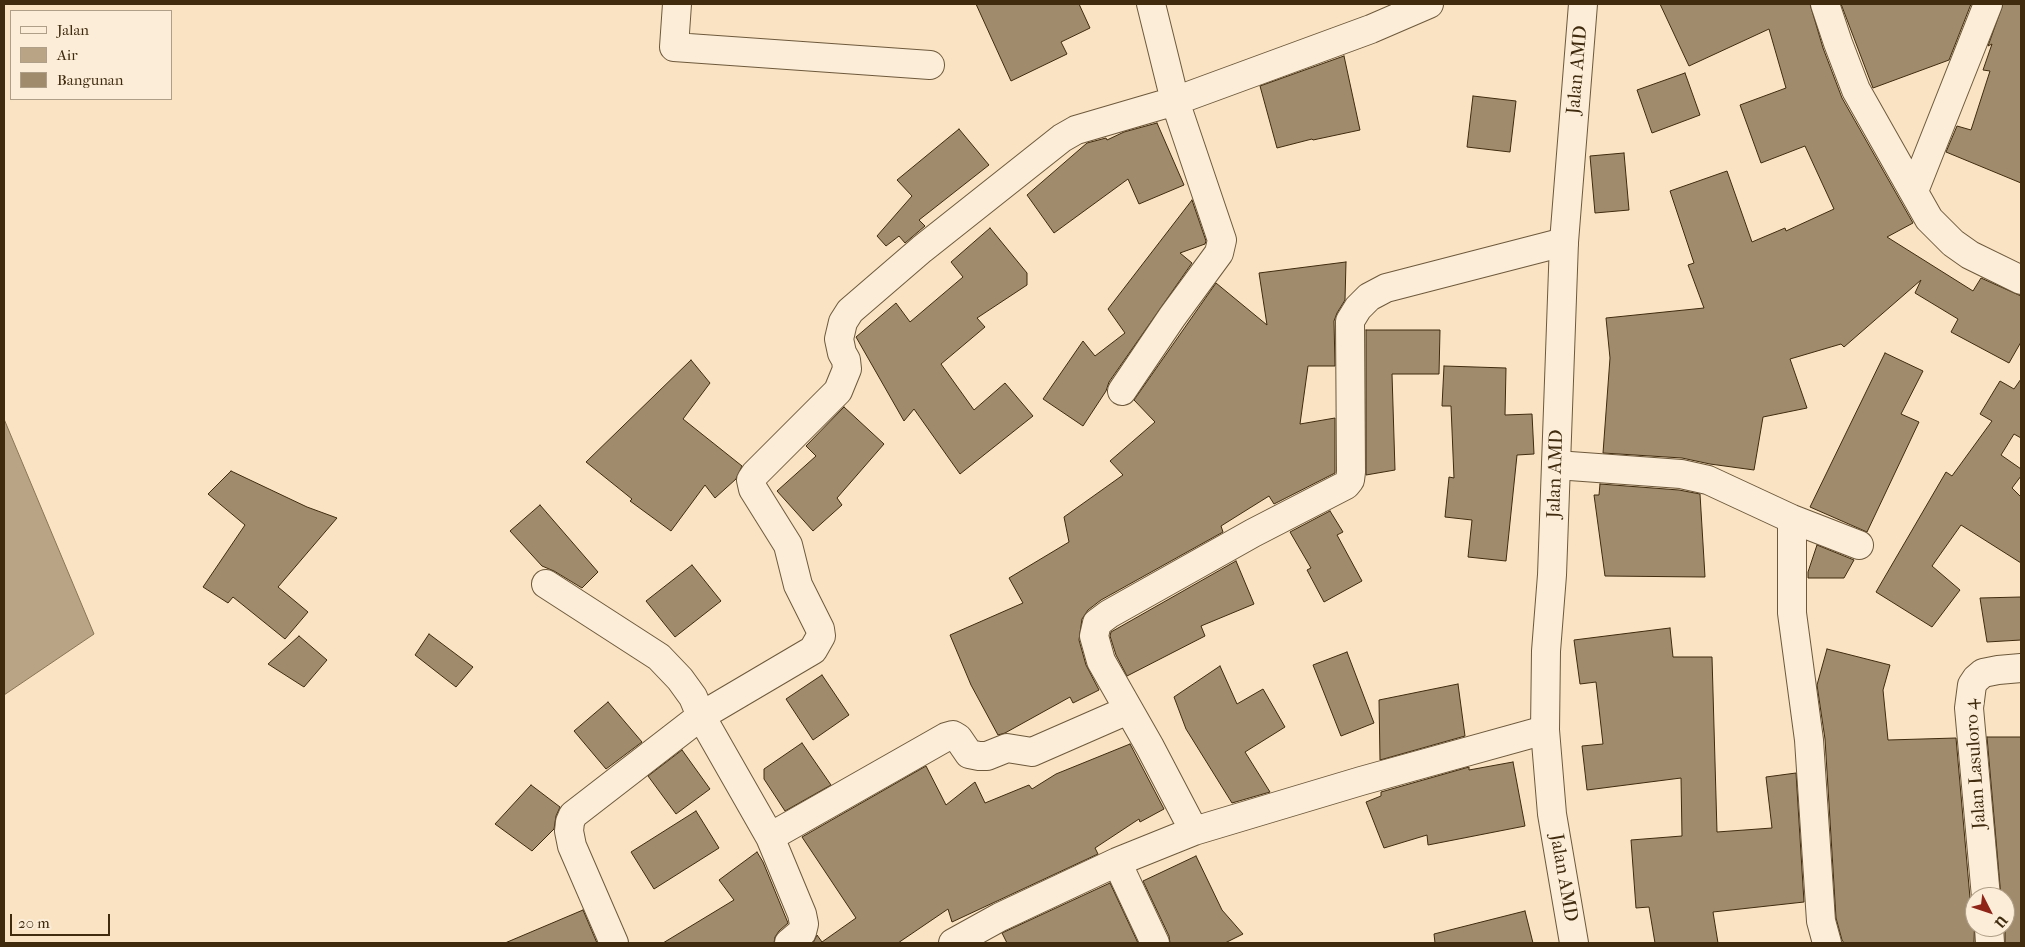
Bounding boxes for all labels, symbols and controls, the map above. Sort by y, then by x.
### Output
legend [10,10,172,100]
text: Jalan [57,21,89,39]
street label: Jalan AMD [1563,25,1593,115]
text: Air [57,46,78,64]
text: Bangunan [57,71,124,89]
street label: Jalan AMD [1543,429,1569,519]
street label: Jalan Lasuloro 4 [1960,698,1992,830]
street label: Jalan AMD [1544,832,1582,924]
north arrow [1965,887,2015,937]
scale bar [12,904,112,936]
text: U [1991,912,2011,931]
text: 20 m [18,914,50,932]

